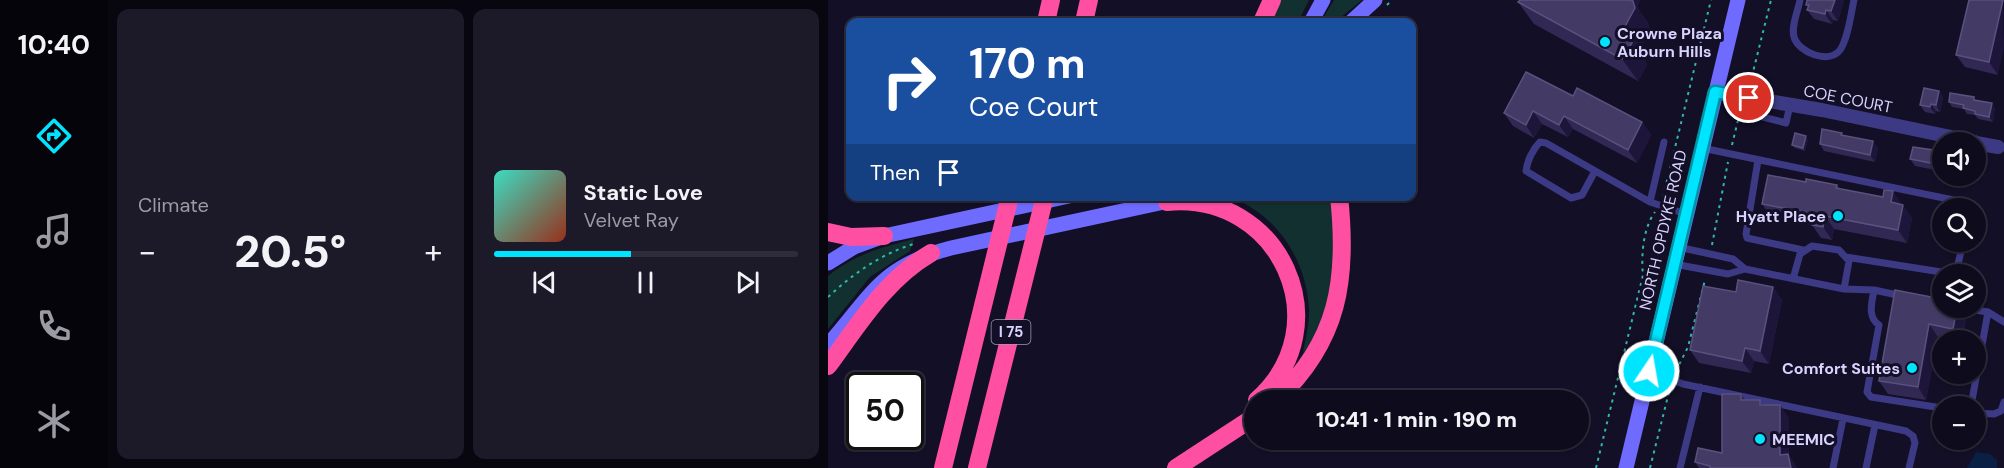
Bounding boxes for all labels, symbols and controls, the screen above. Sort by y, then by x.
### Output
place label: Crowne Plaza Auburn Hills [1617,23,1722,62]
text: 10:40 [18,27,90,62]
marker: Crowne Plaza Auburn Hills [1598,35,1612,49]
text: 170 m [969,36,1086,91]
icon: right [870,42,948,120]
pin [1723,72,1774,123]
street label: COE COURT [1802,80,1894,118]
icon: arrive [1732,81,1765,114]
text: Coe Court [969,89,1098,124]
icon: directions [33,115,75,157]
map controls [1932,132,1986,450]
button: sound [1932,132,1986,186]
street label: NORTH OPDYKE ROAD [1634,148,1692,312]
icon: arrive [932,156,965,189]
text: Then [870,158,920,187]
text: Static Love [584,178,703,207]
text: Climate [138,192,209,218]
button: search [1932,198,1986,252]
place label: Hyatt Place [1736,206,1826,227]
text: Velvet Ray [584,207,679,233]
marker: Hyatt Place [1831,209,1845,223]
icon: music [33,210,75,252]
text: 20.5° [234,222,346,281]
text: − [138,230,156,273]
text: + [424,230,442,273]
button: layers [1932,264,1986,318]
icon: previous [528,266,561,299]
icon: pause [629,266,662,299]
icon: next [731,266,764,299]
icon: phone [33,305,75,347]
road number: I 75 [992,320,1030,344]
button: + [1932,330,1986,384]
position arrow [1617,339,1681,403]
place label: Comfort Suites [1782,358,1900,379]
marker: Comfort Suites [1905,361,1919,375]
speed limit sign: 50 [846,372,924,450]
button: − [1932,396,1986,450]
icon: climate [33,400,75,442]
text: 10:41 · 1 min · 190 m [1316,405,1517,434]
place label: MEEMIC [1772,429,1835,450]
marker: MEEMIC [1753,432,1767,446]

